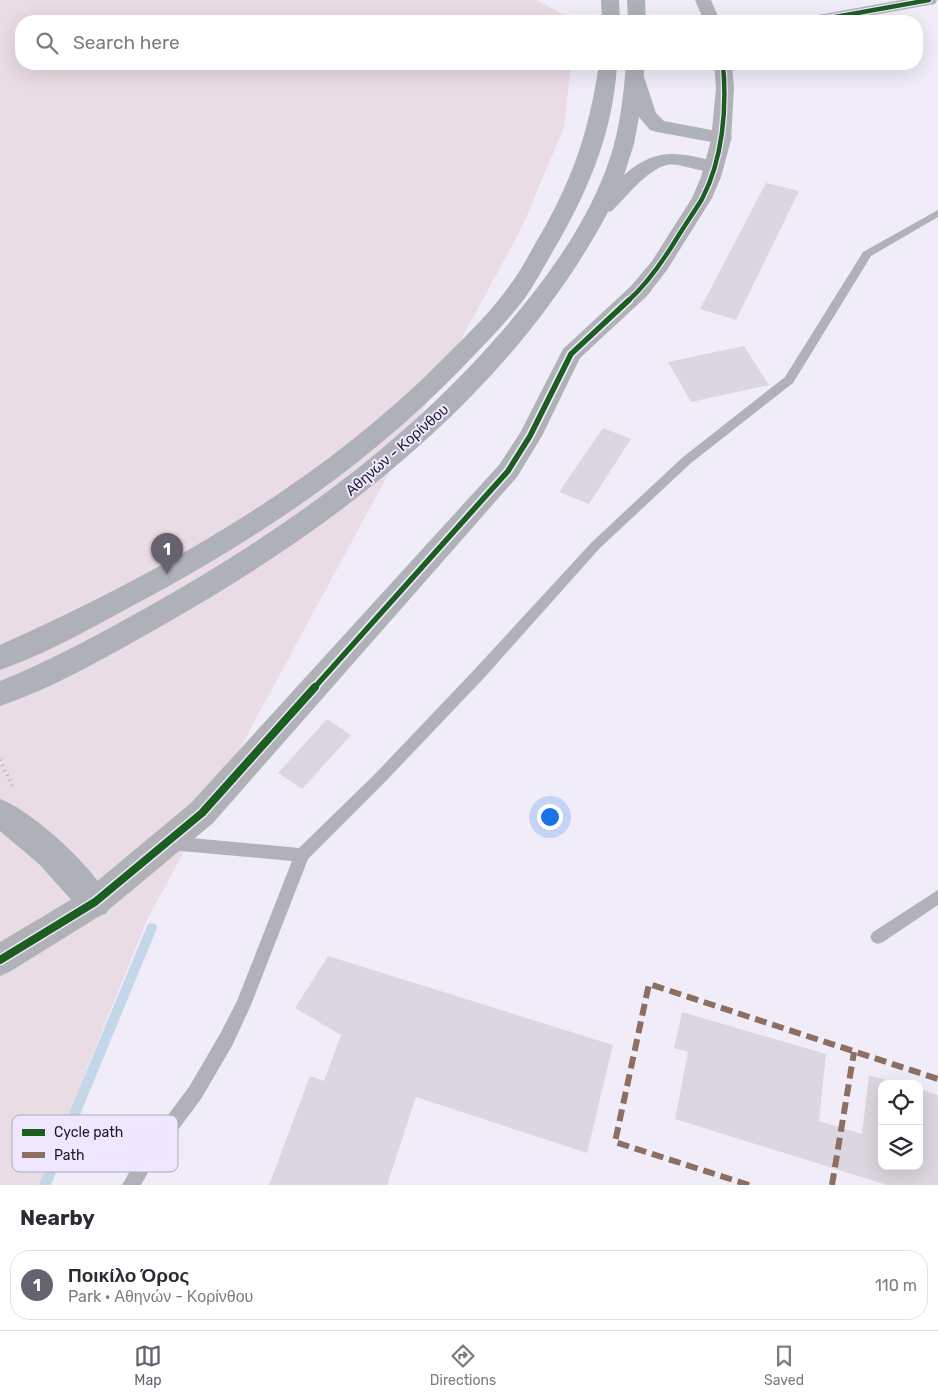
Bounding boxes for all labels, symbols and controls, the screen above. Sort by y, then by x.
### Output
search box [15,15,923,70]
icon: search [33,29,61,57]
text: Search here [73,31,180,54]
street label: Αθηνών - Κορίνθου [342,400,452,500]
pin: 1 [151,533,183,574]
your location [537,804,563,830]
map controls [878,1080,923,1170]
button: locate [878,1080,923,1125]
legend [12,1115,178,1172]
text: Cycle path [54,1124,123,1141]
button: layers [878,1125,923,1170]
text: Path [54,1147,85,1164]
text: Nearby [20,1205,95,1230]
text: Ποικίλο Όρος [68,1264,189,1287]
text: 1 [33,1276,41,1295]
text: 110 m [875,1276,917,1295]
text: Park · Αθηνών - Κορίνθου [68,1287,253,1306]
tab: Map [134,1342,162,1389]
tab: Directions [430,1342,496,1389]
tab: Saved [764,1342,804,1389]

